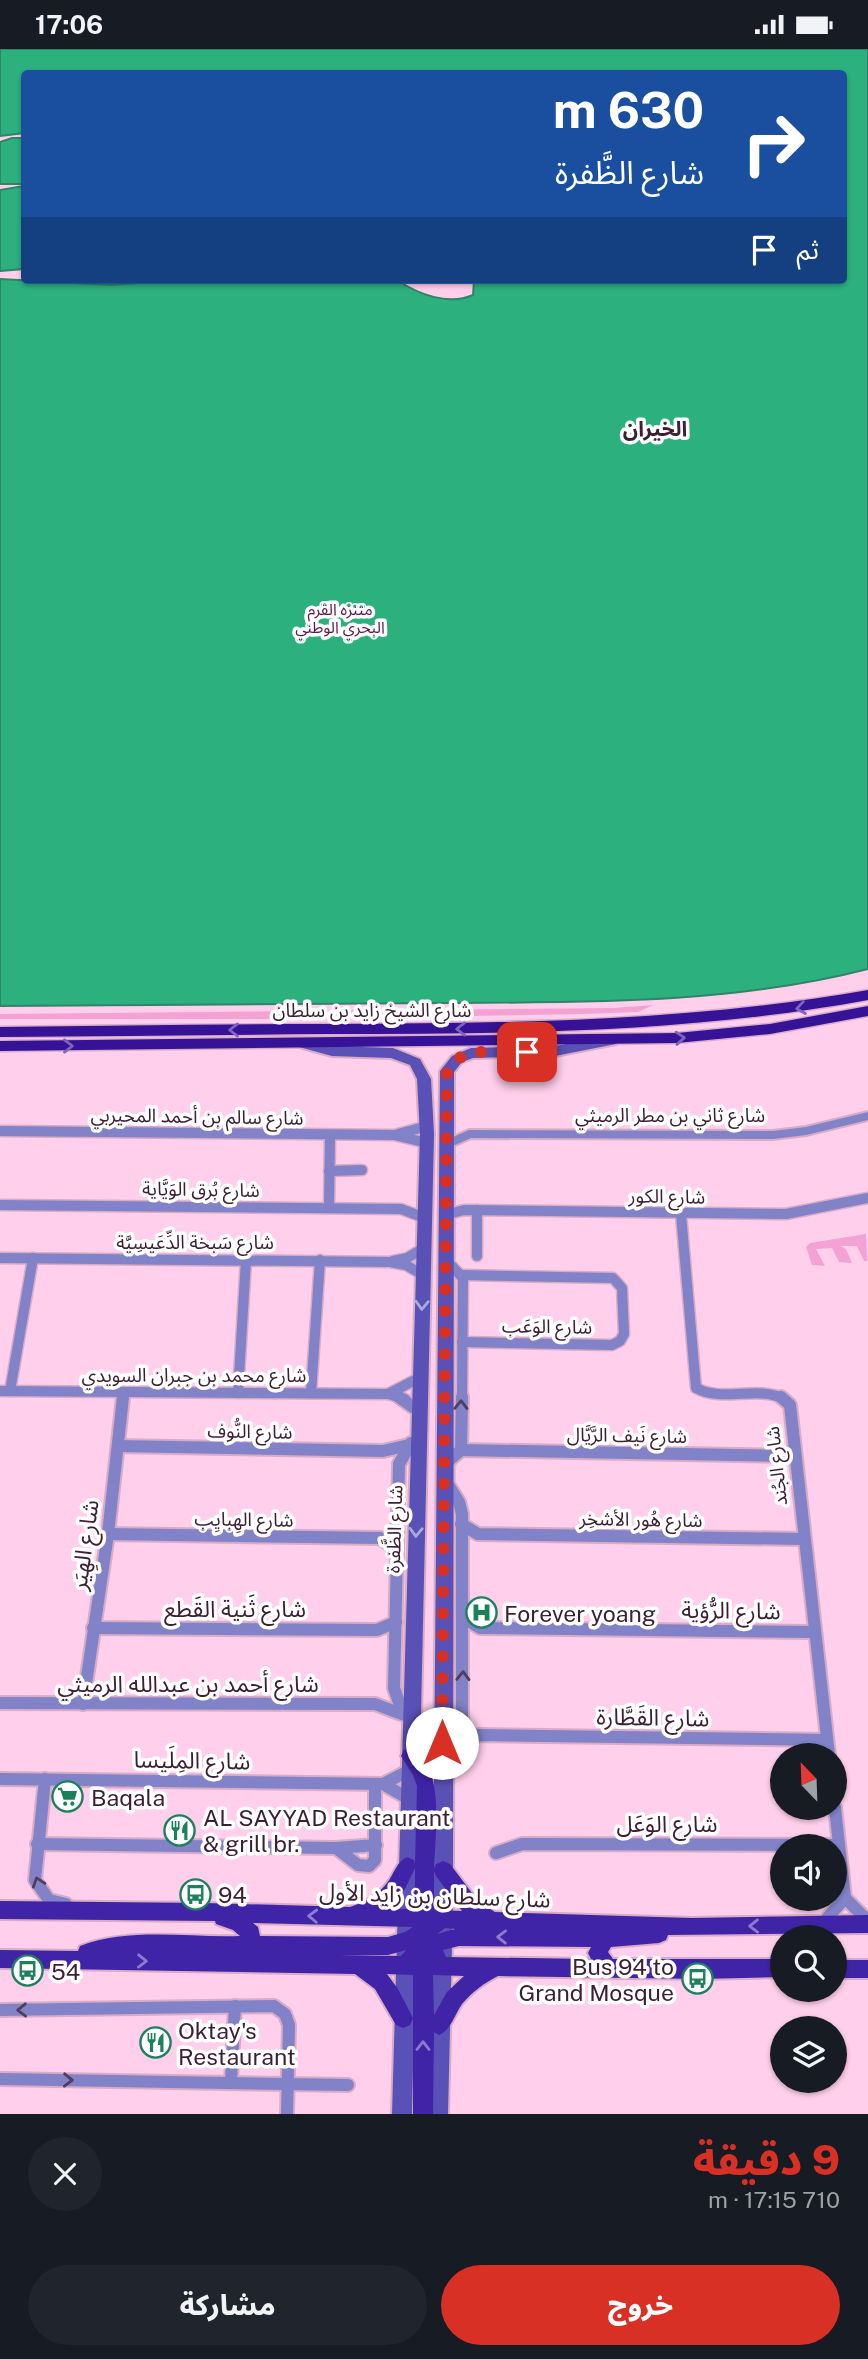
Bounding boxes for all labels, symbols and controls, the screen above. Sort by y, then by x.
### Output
text: 17:06 [35,9,103,40]
text: 630 m [553,81,704,139]
icon: right [728,98,819,189]
text: شارع الظَّفرة [555,154,704,191]
icon: arrive [745,231,783,269]
text: ثم [797,234,819,265]
district label: الخيران [623,416,687,441]
park label: متنزه القرم البحري الوطني [295,600,385,639]
street label: شارع الشيخ زايد بن سلطان [273,999,471,1025]
one-way arrow [795,1000,807,1015]
one-way arrow [456,1021,466,1037]
one-way arrow [228,1022,239,1038]
pin [497,1022,557,1082]
one-way arrow [674,1031,685,1046]
icon: arrive [508,1033,546,1071]
one-way arrow [63,1038,74,1053]
street label: شارع سالم بن أحمد المحيربي [90,1103,304,1133]
street label: شارع ثاني بن مطر الرميثي [575,1104,765,1130]
street label: شارع بُرق الوَيَّاية [142,1177,260,1204]
street label: شارع الكور [627,1184,706,1211]
street label: شارع سَبخة الدِّعَيسِيَّة [116,1229,274,1256]
one-way arrow [415,1299,430,1310]
street label: شارع الوَعَب [502,1314,592,1341]
street label: شارع محمد بن جبران السويدي [82,1364,306,1390]
one-way arrow [453,1399,469,1410]
street label: شارع النُّوف [207,1417,293,1446]
street label: شارع نَيف الرَّيَّال [567,1423,687,1450]
street label: شارع الجُند [761,1425,794,1507]
street label: شارع الظَّفرة [380,1484,410,1574]
street label: شارع الهِيَر [64,1498,108,1594]
street label: شارع الهِبايِب [194,1507,294,1535]
street label: شارع هُور الأشخِر [578,1507,703,1534]
one-way arrow [409,1527,424,1538]
street label: شارع ثَنية القَطع [164,1594,306,1626]
hospital icon: Forever yoang [464,1596,498,1630]
street label: شارع الرُّؤية [681,1596,781,1628]
place label: Forever yoang [504,1600,656,1627]
street label: شارع أحمد بن عبدالله الرميثي [57,1670,319,1701]
one-way arrow [455,1670,471,1681]
street label: شارع القَطَّارة [596,1703,710,1735]
position arrow [405,1706,479,1780]
north arrow [770,1743,847,1820]
map controls [770,1743,847,2093]
street label: شارع المِلَيسا [133,1745,251,1779]
supermarket icon: Baqala [51,1780,85,1814]
place label: Baqala [91,1784,165,1811]
place label: AL SAYYAD Restaurant & grill br. [203,1804,451,1857]
street label: شارع الوَعَل [616,1810,718,1841]
restaurant icon: AL SAYYAD Restaurant & grill br. [163,1813,197,1847]
button: sound [770,1834,847,1911]
one-way arrow [32,1876,46,1888]
bus stop icon: 94 [178,1877,212,1911]
street label: شارع سلطان بن زايد الأول [319,1877,551,1917]
place label: 94 [218,1881,247,1908]
one-way arrow [308,1909,319,1924]
one-way arrow [748,1918,759,1934]
button: search [770,1925,847,2002]
one-way arrow [496,1929,507,1945]
one-way arrow [136,1953,147,1968]
place label: Bus 94 to Grand Mosque [518,1953,674,2006]
bus stop icon: 54 [11,1954,45,1988]
place label: 54 [51,1958,80,1985]
bus stop icon: Bus 94 to Grand Mosque [680,1962,714,1996]
one-way arrow [16,2002,26,2018]
button: layers [770,2016,847,2093]
place label: Oktay's Restaurant [178,2017,296,2070]
restaurant icon: Oktay's Restaurant [138,2026,172,2060]
one-way arrow [415,2040,431,2051]
one-way arrow [63,2072,74,2088]
text: 9 دقيقة [693,2135,840,2184]
button: close [28,2137,102,2211]
text: 710 m · 17:15 [708,2186,840,2213]
button: مشاركة [28,2265,427,2345]
button: خروج [441,2265,840,2345]

